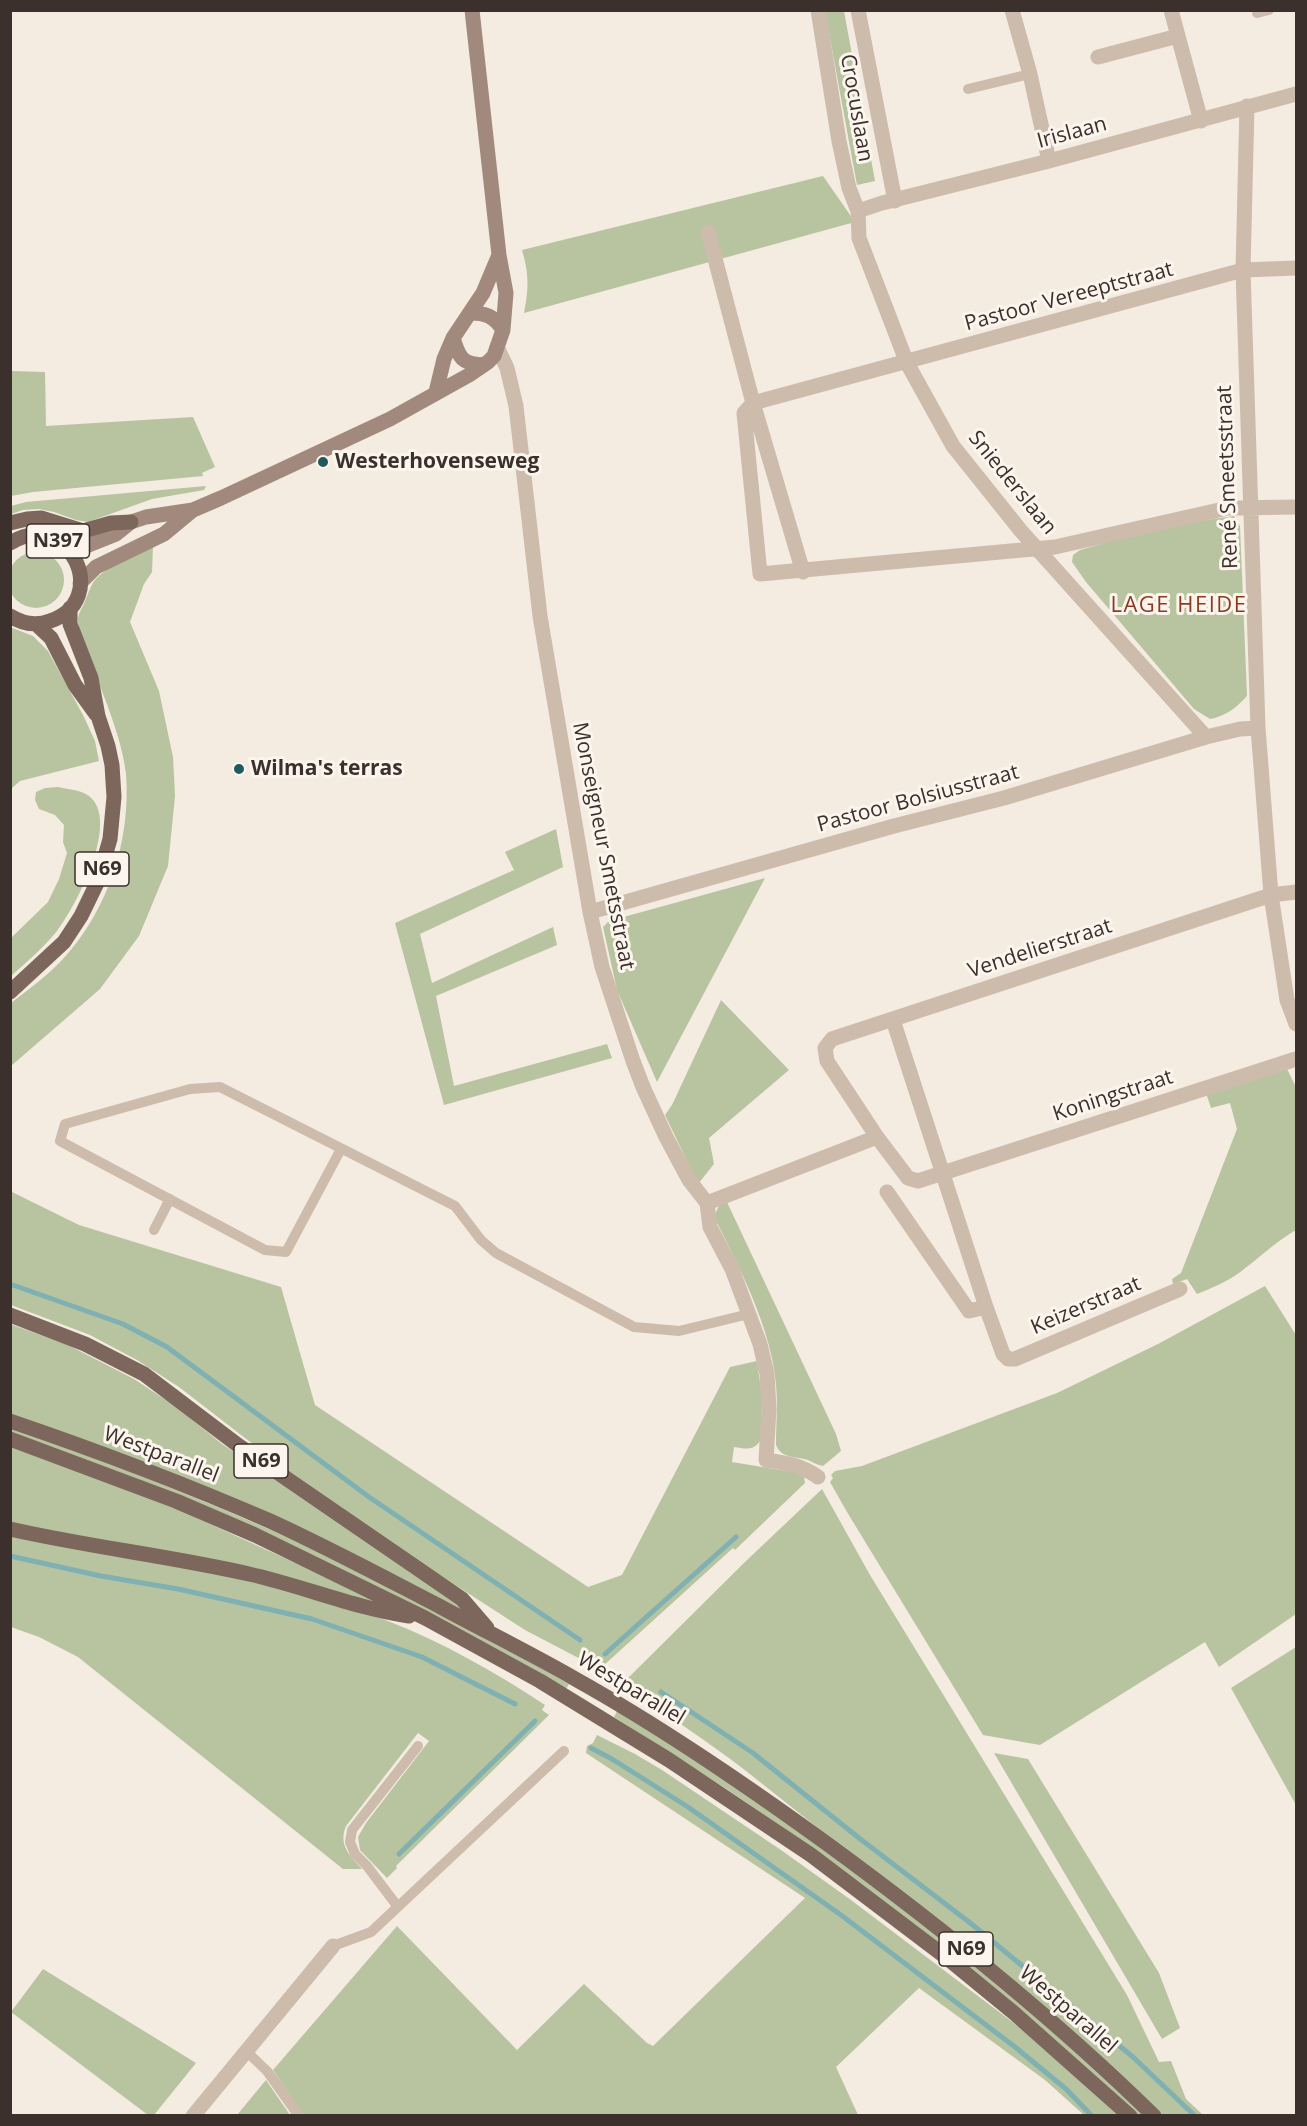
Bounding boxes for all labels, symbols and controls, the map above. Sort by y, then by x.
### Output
street label: Crocuslaan [834,52,878,164]
street label: Irislaan [1034,112,1110,154]
street label: Pastoor Vereeptstraat [962,257,1176,337]
street label: René Smeetsstraat [1212,385,1244,569]
street label: Sniederslaan [962,426,1062,540]
place label: Westerhovenseweg [335,449,539,475]
marker: Westerhovenseweg [316,455,330,469]
road number: N397 [26,524,90,558]
district label: LAGE HEIDE [1110,593,1248,619]
street label: Monseigneur Smetsstraat [567,720,639,972]
place label: Wilma's terras [251,756,403,782]
street label: Pastoor Bolsiusstraat [814,760,1022,838]
marker: Wilma's terras [232,762,246,776]
road number: N69 [75,852,129,886]
street label: Vendelierstraat [965,914,1115,984]
street label: Koningstraat [1050,1065,1176,1127]
street label: Keizerstraat [1027,1272,1145,1340]
street label: Westparallel [100,1422,222,1488]
road number: N69 [234,1444,288,1478]
street label: Westparallel [573,1647,689,1731]
road number: N69 [939,1932,993,1966]
street label: Westparallel [1014,1961,1122,2059]

